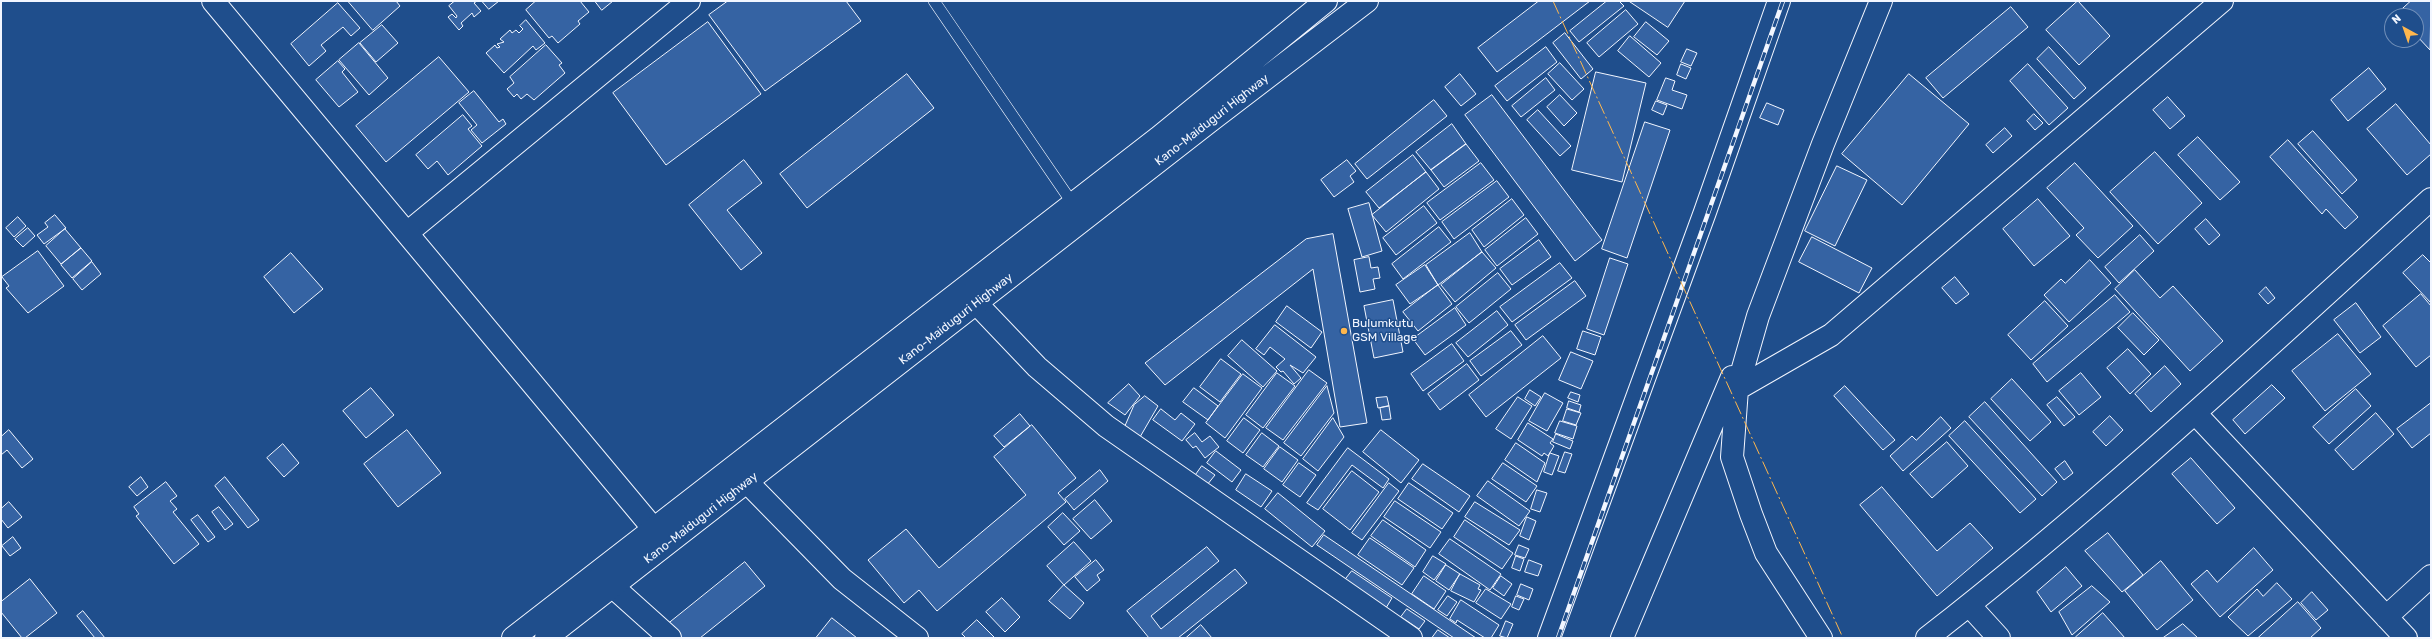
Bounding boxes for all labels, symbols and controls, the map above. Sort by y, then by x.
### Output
north arrow [2384,8,2424,48]
text: N [2389,12,2404,27]
street label: Kano-Maiduguri Highway [1152,71,1272,169]
street label: Kano-Maiduguri Highway [896,270,1016,368]
place label: Bulumkutu GSM Village [1352,317,1417,345]
marker: Bulumkutu GSM Village [1339,326,1349,336]
street label: Kano-Maiduguri Highway [641,469,761,567]

